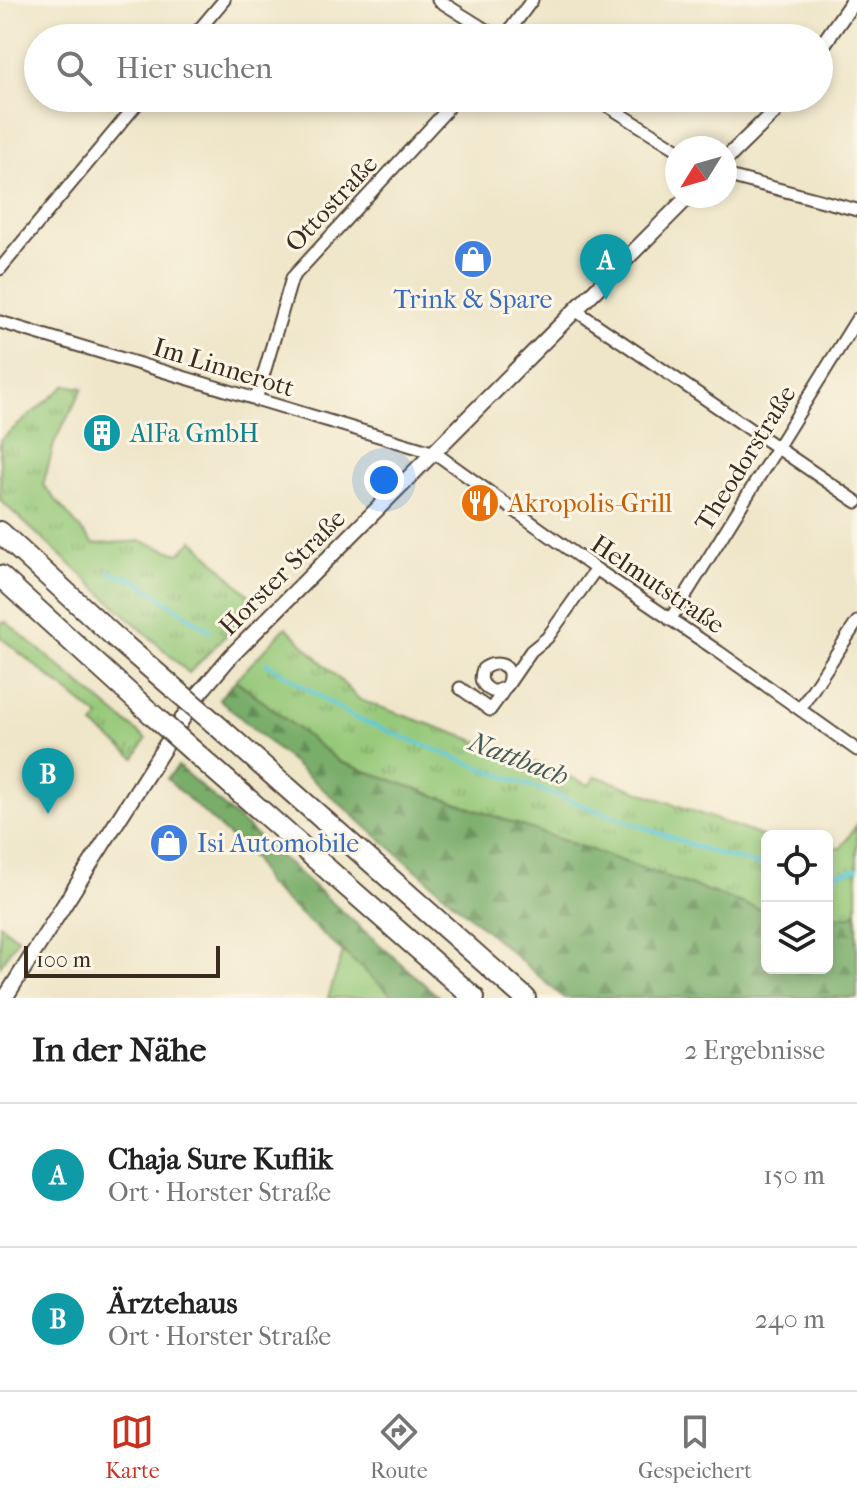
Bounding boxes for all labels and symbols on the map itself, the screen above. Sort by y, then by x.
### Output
north arrow [665,136,737,208]
street label: Ottostraße [279,148,384,258]
pin: A [580,234,632,300]
shop icon: Trink & Spare [452,238,494,280]
place label: Trink & Spare [394,284,553,315]
street label: Im Linnerott [149,331,299,404]
street label: Theodorstraße [688,380,803,537]
building icon: AlFa GmbH [81,412,123,454]
place label: AlFa GmbH [129,418,259,449]
your location [364,460,404,500]
restaurant icon: Akropolis-Grill [459,482,501,524]
place label: Akropolis-Grill [507,488,672,519]
street label: Horster Straße [213,503,352,642]
street label: Helmutstraße [585,528,731,641]
water label: Nattbach [463,724,573,793]
pin: B [22,748,74,814]
shop icon: Isi Automobile [148,822,190,864]
place label: Isi Automobile [197,828,359,859]
scale bar [24,942,220,978]

